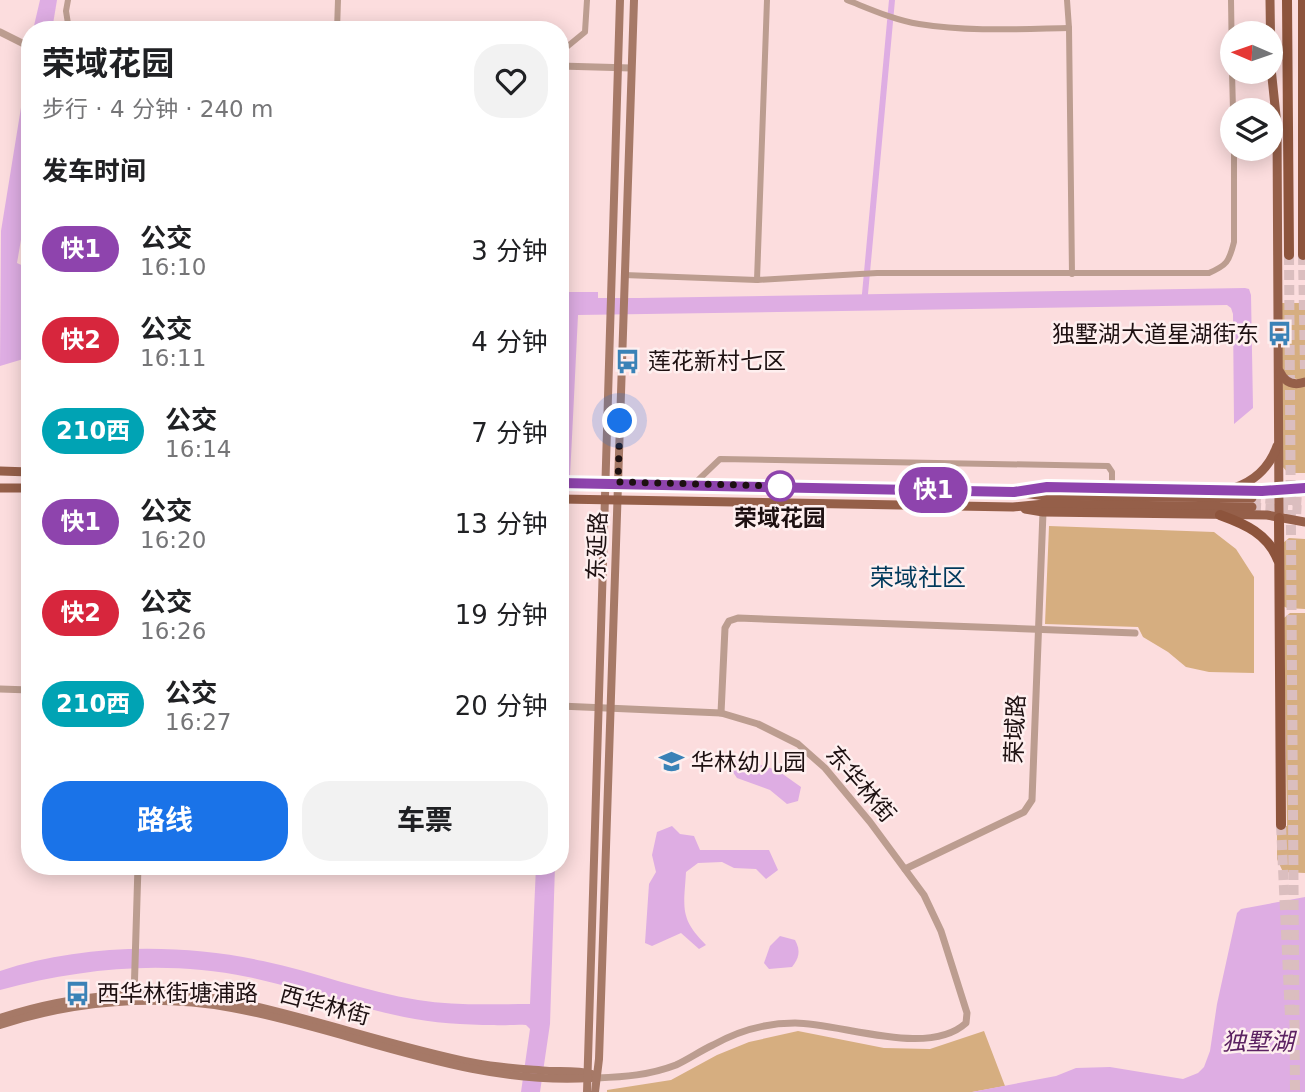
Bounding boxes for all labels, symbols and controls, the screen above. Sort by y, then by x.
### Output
north arrow [1220,21,1283,84]
map controls [1220,21,1283,161]
text: 荣域花园 [42,44,174,83]
button: heart [474,44,548,118]
text: 步行 · 4 分钟 · 240 m [42,96,273,122]
button: layers [1220,98,1283,161]
text: 发车时间 [42,156,146,186]
text: 公交 [140,223,192,253]
text: 快1 [60,235,101,263]
text: 3 分钟 [471,236,548,266]
text: 16:10 [140,254,206,280]
text: 公交 [140,314,192,344]
bus stop icon: 独墅湖大道星湖街东 [1265,320,1293,348]
place label: 独墅湖大道星湖街东 [1052,321,1259,347]
text: 快2 [60,326,101,354]
text: 4 分钟 [471,327,548,357]
text: 16:11 [140,345,206,371]
bus stop icon: 莲花新村七区 [614,347,642,375]
place label: 莲花新村七区 [648,348,786,374]
your location [602,403,637,438]
text: 公交 [165,405,217,435]
text: 210西 [56,417,130,445]
text: 7 分钟 [471,418,548,448]
text: 16:14 [165,436,231,462]
line badge: 快1 [902,467,964,513]
marker: 荣域花园 [765,471,795,501]
text: 快1 [913,476,953,504]
text: 公交 [140,496,192,526]
place label: 荣域花园 [734,505,826,531]
text: 快1 [60,508,101,536]
text: 13 分钟 [455,509,548,539]
street label: 东延路 [583,511,611,581]
text: 16:20 [140,527,206,553]
district label: 荣域社区 [870,564,966,592]
text: 公交 [140,587,192,617]
text: 快2 [60,599,101,627]
text: 19 分钟 [455,600,548,630]
text: 16:26 [140,618,206,644]
text: 公交 [165,678,217,708]
text: 210西 [56,690,130,718]
text: 20 分钟 [455,691,548,721]
street label: 荣域路 [1001,694,1029,764]
text: 16:27 [165,709,231,735]
street label: 东华林街 [821,741,901,827]
school or university icon: 华林幼儿园 [657,748,685,776]
place label: 华林幼儿园 [691,749,806,775]
button: 路线 [42,781,288,861]
button: 车票 [302,781,548,861]
bus stop icon: 西华林街塘浦路 [63,979,91,1007]
place label: 西华林街塘浦路 [97,980,258,1006]
street label: 西华林街 [277,981,373,1029]
water label: 独墅湖 [1222,1028,1298,1056]

